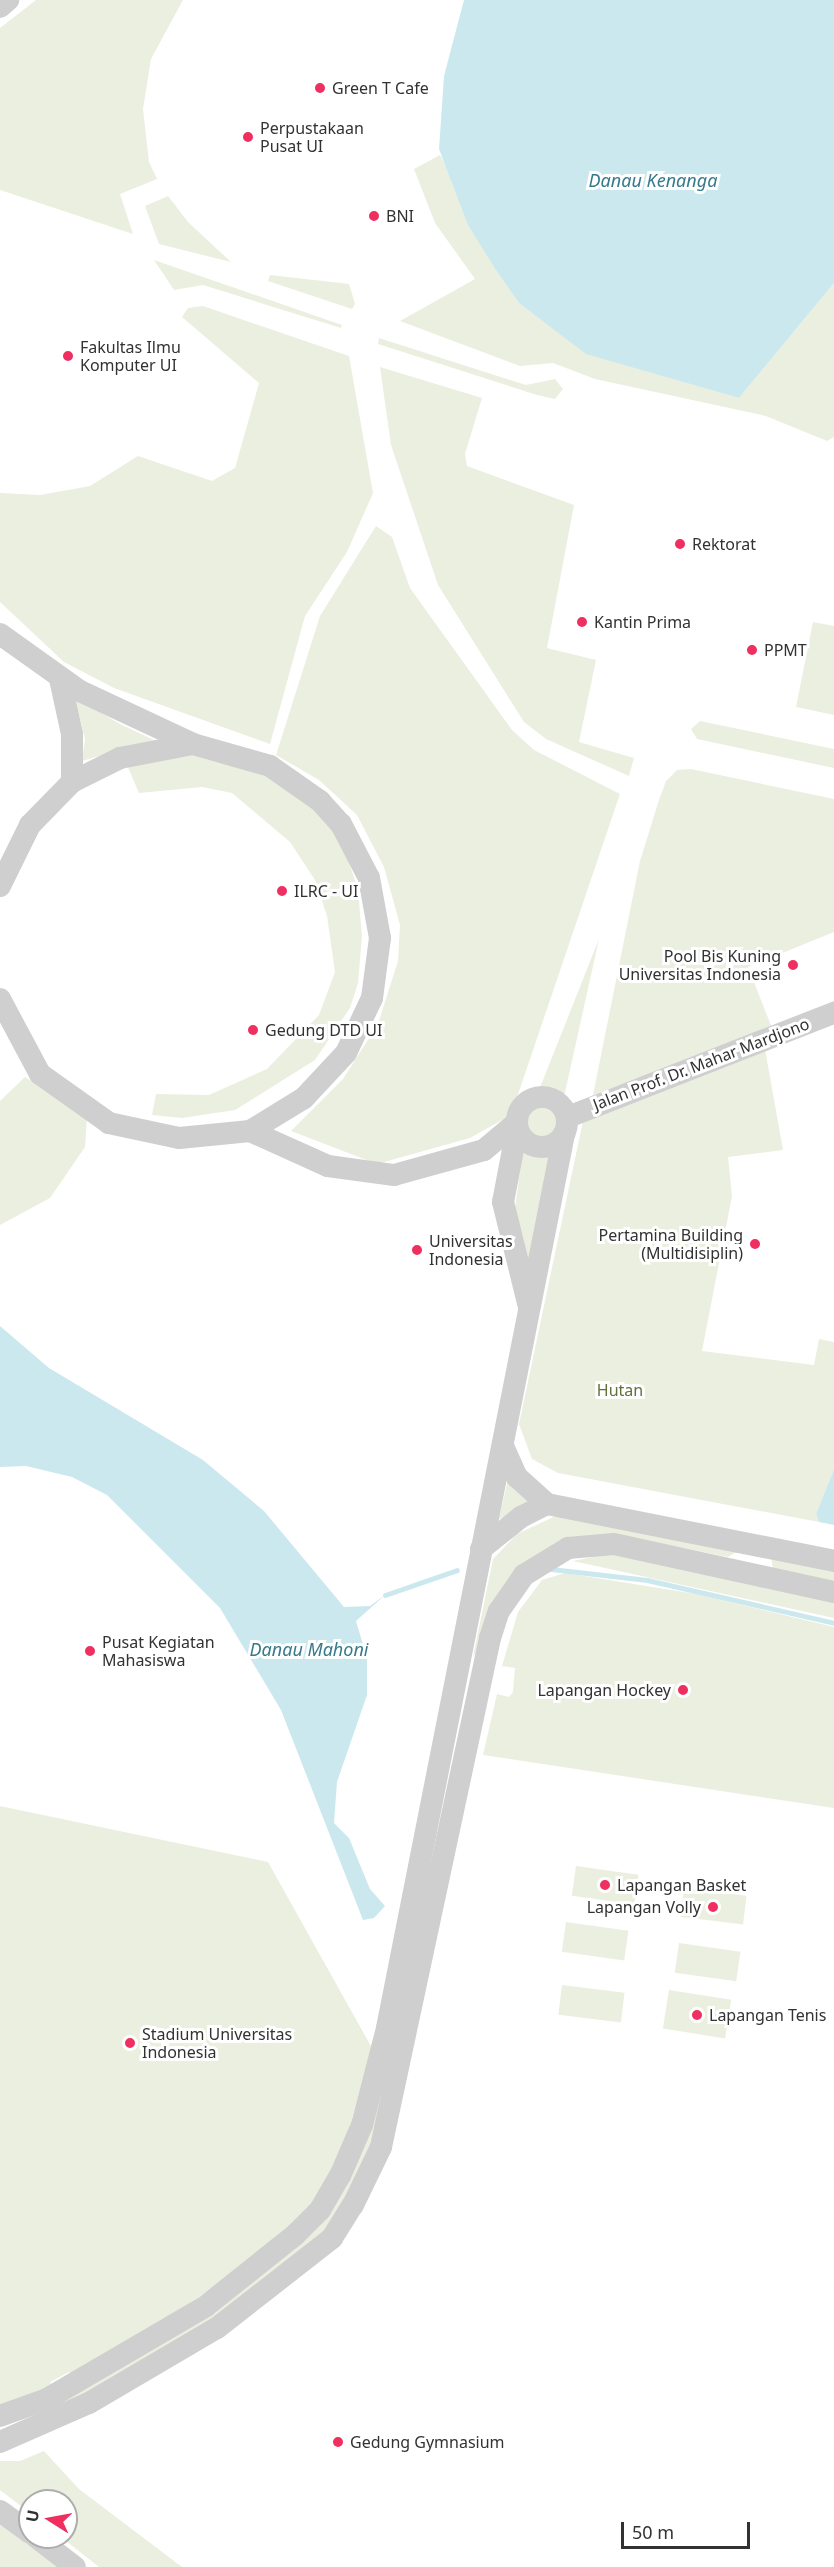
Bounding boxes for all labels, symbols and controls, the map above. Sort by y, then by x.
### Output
place label: Green T Cafe [332,78,429,98]
marker: Green T Cafe [313,81,327,95]
place label: Perpustakaan Pusat UI [260,118,364,156]
marker: Perpustakaan Pusat UI [241,130,255,144]
water label: Danau Kenanga [589,169,717,191]
place label: BNI [386,206,414,226]
marker: BNI [367,209,381,223]
place label: Fakultas Ilmu Komputer UI [80,337,181,375]
marker: Fakultas Ilmu Komputer UI [61,349,75,363]
place label: Rektorat [692,534,756,554]
marker: Rektorat [673,537,687,551]
place label: Kantin Prima [594,612,691,632]
marker: Kantin Prima [575,615,589,629]
place label: PPMT [764,640,807,660]
marker: PPMT [745,643,759,657]
place label: ILRC - UI [294,881,358,901]
marker: ILRC - UI [275,884,289,898]
place label: Pool Bis Kuning Universitas Indonesia [619,946,781,984]
marker: Pool Bis Kuning Universitas Indonesia [786,958,800,972]
street label: Jalan Prof. Dr. Mahar Mardjono [590,1014,812,1114]
place label: Gedung DTD UI [265,1020,382,1040]
marker: Gedung DTD UI [246,1023,260,1037]
place label: Pertamina Building (Multidisiplin) [599,1225,743,1263]
place label: Universitas Indonesia [429,1231,513,1269]
marker: Pertamina Building (Multidisiplin) [748,1237,762,1251]
marker: Universitas Indonesia [410,1243,424,1257]
park label: Hutan [597,1380,643,1400]
place label: Pusat Kegiatan Mahasiswa [102,1632,215,1670]
water label: Danau Mahoni [250,1638,368,1660]
marker: Pusat Kegiatan Mahasiswa [83,1644,97,1658]
place label: Lapangan Hockey [537,1680,671,1700]
marker: Lapangan Hockey [676,1683,690,1697]
place label: Lapangan Basket [617,1875,746,1895]
marker: Lapangan Basket [598,1878,612,1892]
place label: Lapangan Volly [587,1897,701,1917]
marker: Lapangan Volly [706,1900,720,1914]
place label: Lapangan Tenis [709,2005,826,2025]
marker: Lapangan Tenis [690,2008,704,2022]
place label: Stadium Universitas Indonesia [142,2024,292,2062]
marker: Stadium Universitas Indonesia [123,2036,137,2050]
place label: Gedung Gymnasium [350,2432,505,2452]
marker: Gedung Gymnasium [331,2435,345,2449]
north arrow [18,2489,78,2549]
text: U [20,2508,44,2524]
scale bar [624,2510,753,2548]
text: 50 m [632,2520,674,2544]

